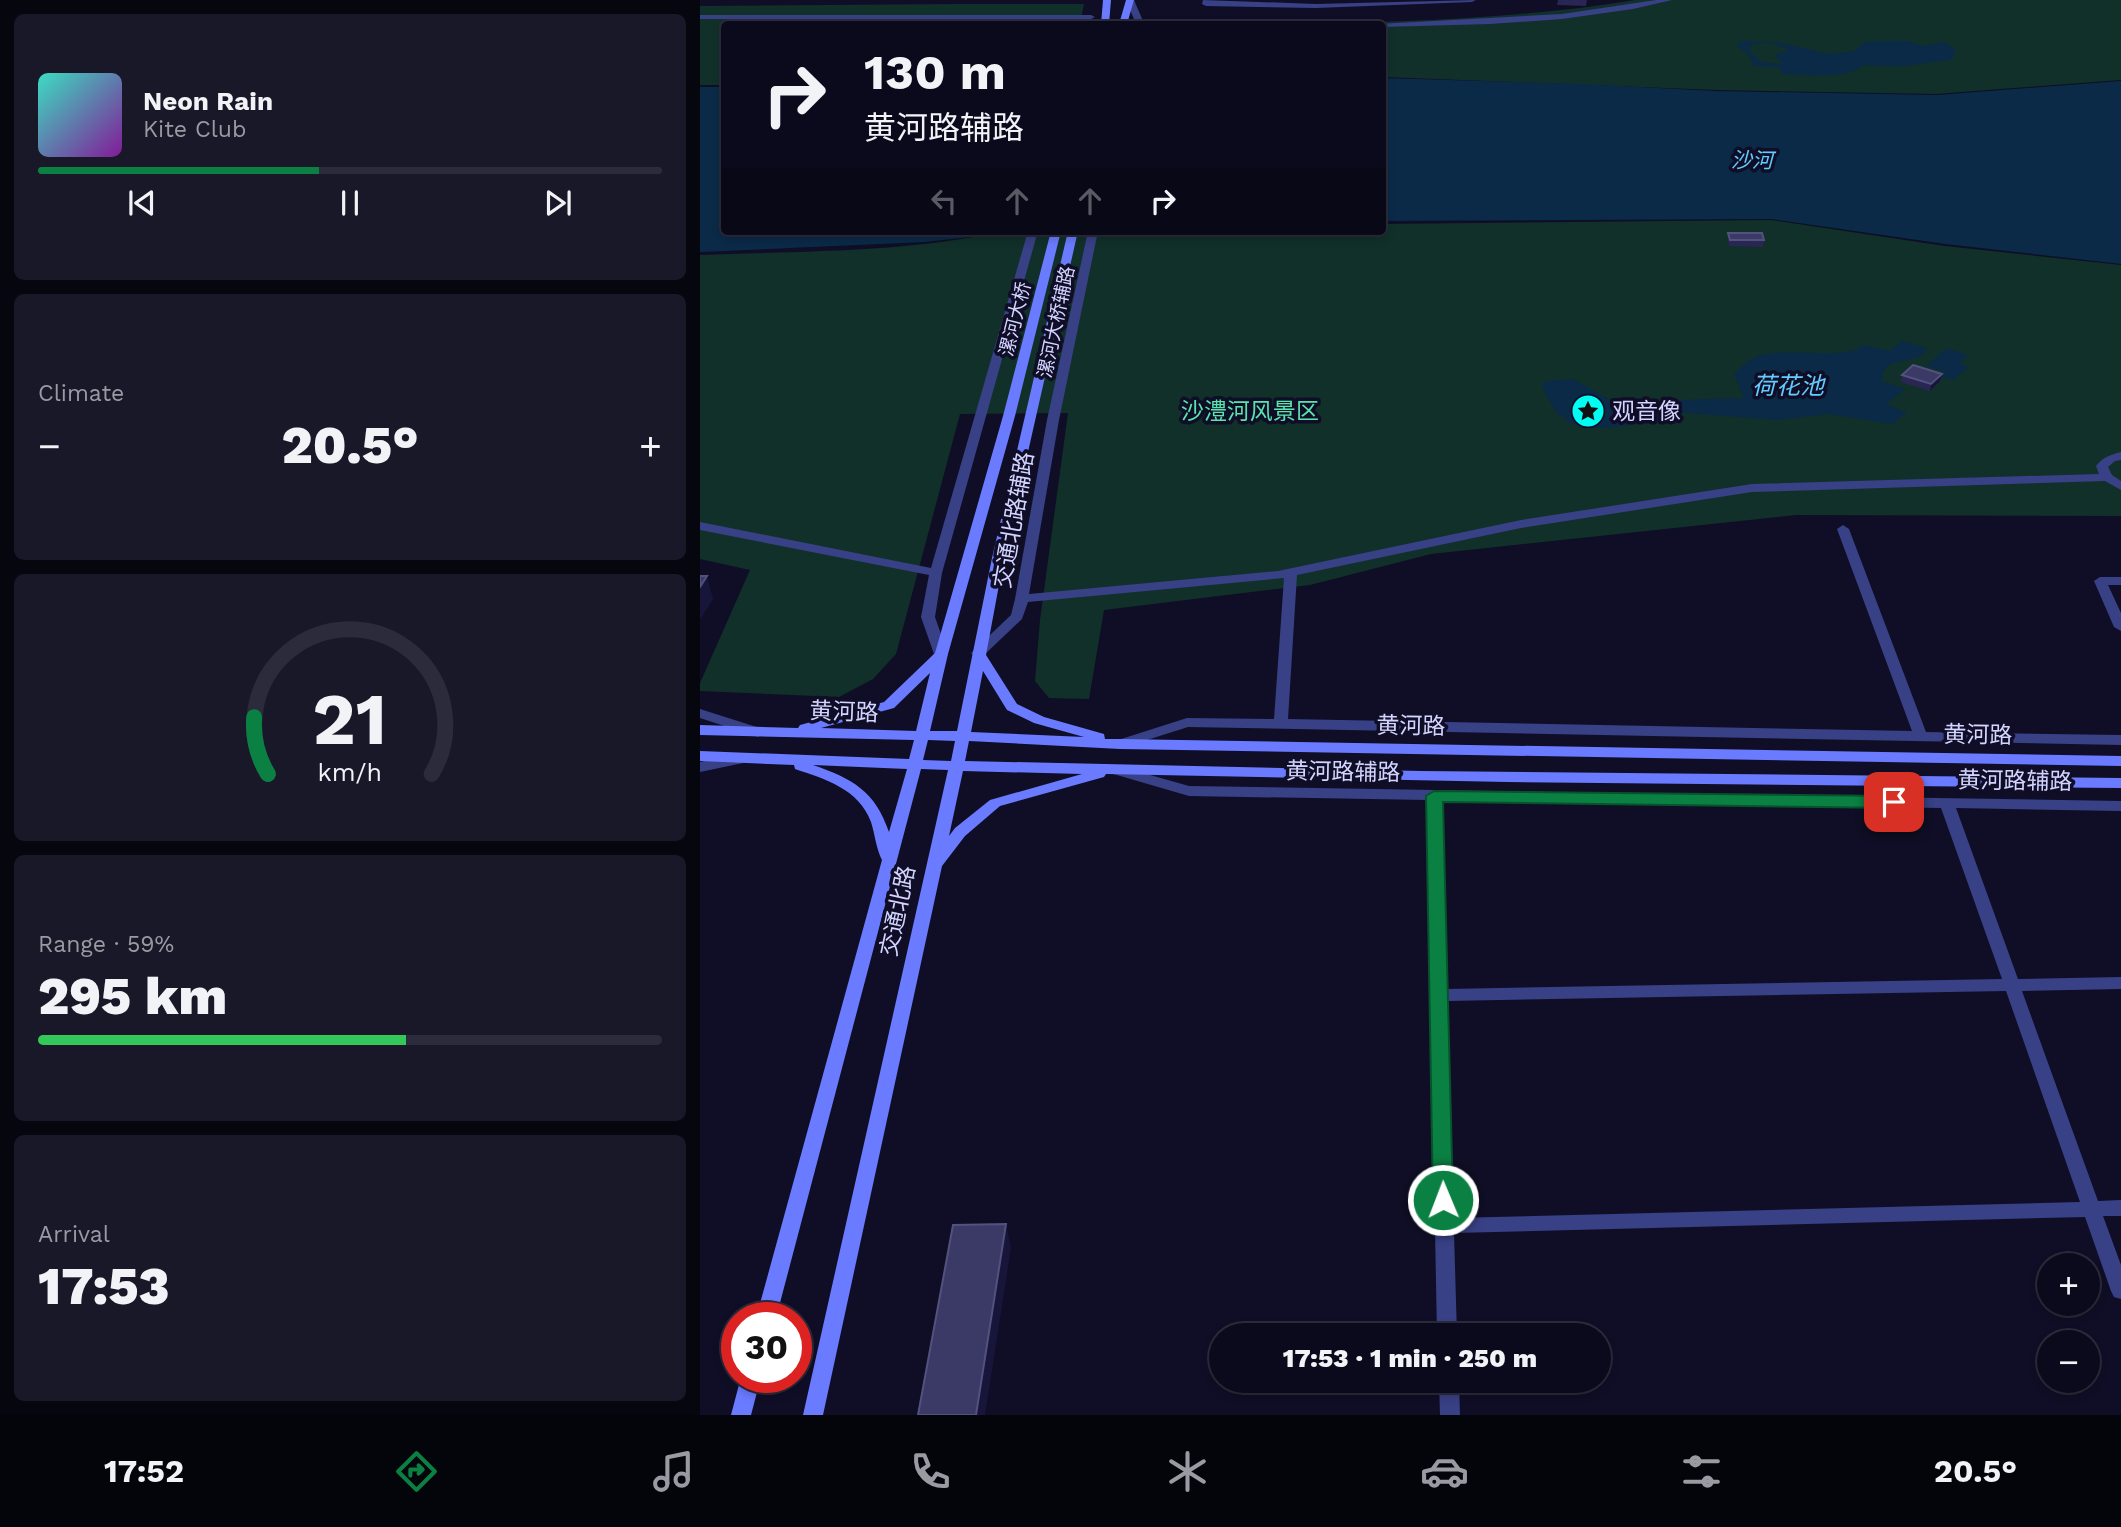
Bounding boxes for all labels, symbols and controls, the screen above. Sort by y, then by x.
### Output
text: 130 m [864,43,1006,101]
icon: right [749,49,840,140]
text: Neon Rain [143,86,273,116]
text: 黄河路辅路 [864,109,1024,147]
text: Kite Club [143,116,246,143]
water label: 沙河 [1731,147,1777,173]
icon: left [925,182,963,220]
icon: ahead [998,182,1036,220]
icon: ahead [1071,182,1109,220]
icon: right [1144,182,1182,220]
icon: previous [123,184,161,222]
icon: pause [331,184,369,222]
icon: next [539,184,577,222]
street label: 漯河大桥辅路 [1033,264,1079,380]
street label: 漯河大桥 [995,279,1035,359]
water label: 荷花池 [1752,372,1826,400]
text: Climate [38,380,124,407]
place icon: 观音像 [1569,392,1607,430]
park label: 沙澧河风景区 [1181,398,1319,425]
place label: 观音像 [1612,398,1681,425]
text: 20.5° [281,415,419,476]
text: − [38,424,61,468]
text: + [639,424,662,468]
street label: 交通北路辅路 [989,450,1039,590]
text: 21 [313,676,387,762]
street label: 黄河路 [809,697,879,727]
street label: 黄河路 [1376,712,1446,740]
street label: 黄河路 [1943,721,2013,749]
text: km/h [318,757,382,786]
street label: 黄河路辅路 [1285,757,1401,787]
street label: 黄河路辅路 [1957,766,2073,796]
pin [1864,772,1924,832]
icon: arrive [1875,783,1913,821]
street label: 交通北路 [875,863,921,959]
text: Range · 59% [38,931,174,958]
text: 295 km [38,966,227,1027]
position arrow [1406,1163,1480,1237]
text: Arrival [38,1221,110,1248]
map controls [2037,1253,2100,1393]
button: + [2037,1253,2100,1316]
text: 17:53 [38,1256,170,1317]
speed limit sign: 30 [721,1302,812,1393]
button: − [2037,1330,2100,1393]
text: 17:53 · 1 min · 250 m [1283,1343,1537,1373]
icon: directions [392,1447,441,1496]
icon: music [649,1447,698,1496]
icon: phone [906,1447,955,1496]
icon: climate [1163,1447,1212,1496]
icon: car [1420,1447,1469,1496]
icon: filters [1677,1447,1726,1496]
text: 17:52 [104,1452,184,1490]
text: 20.5° [1934,1452,2017,1490]

